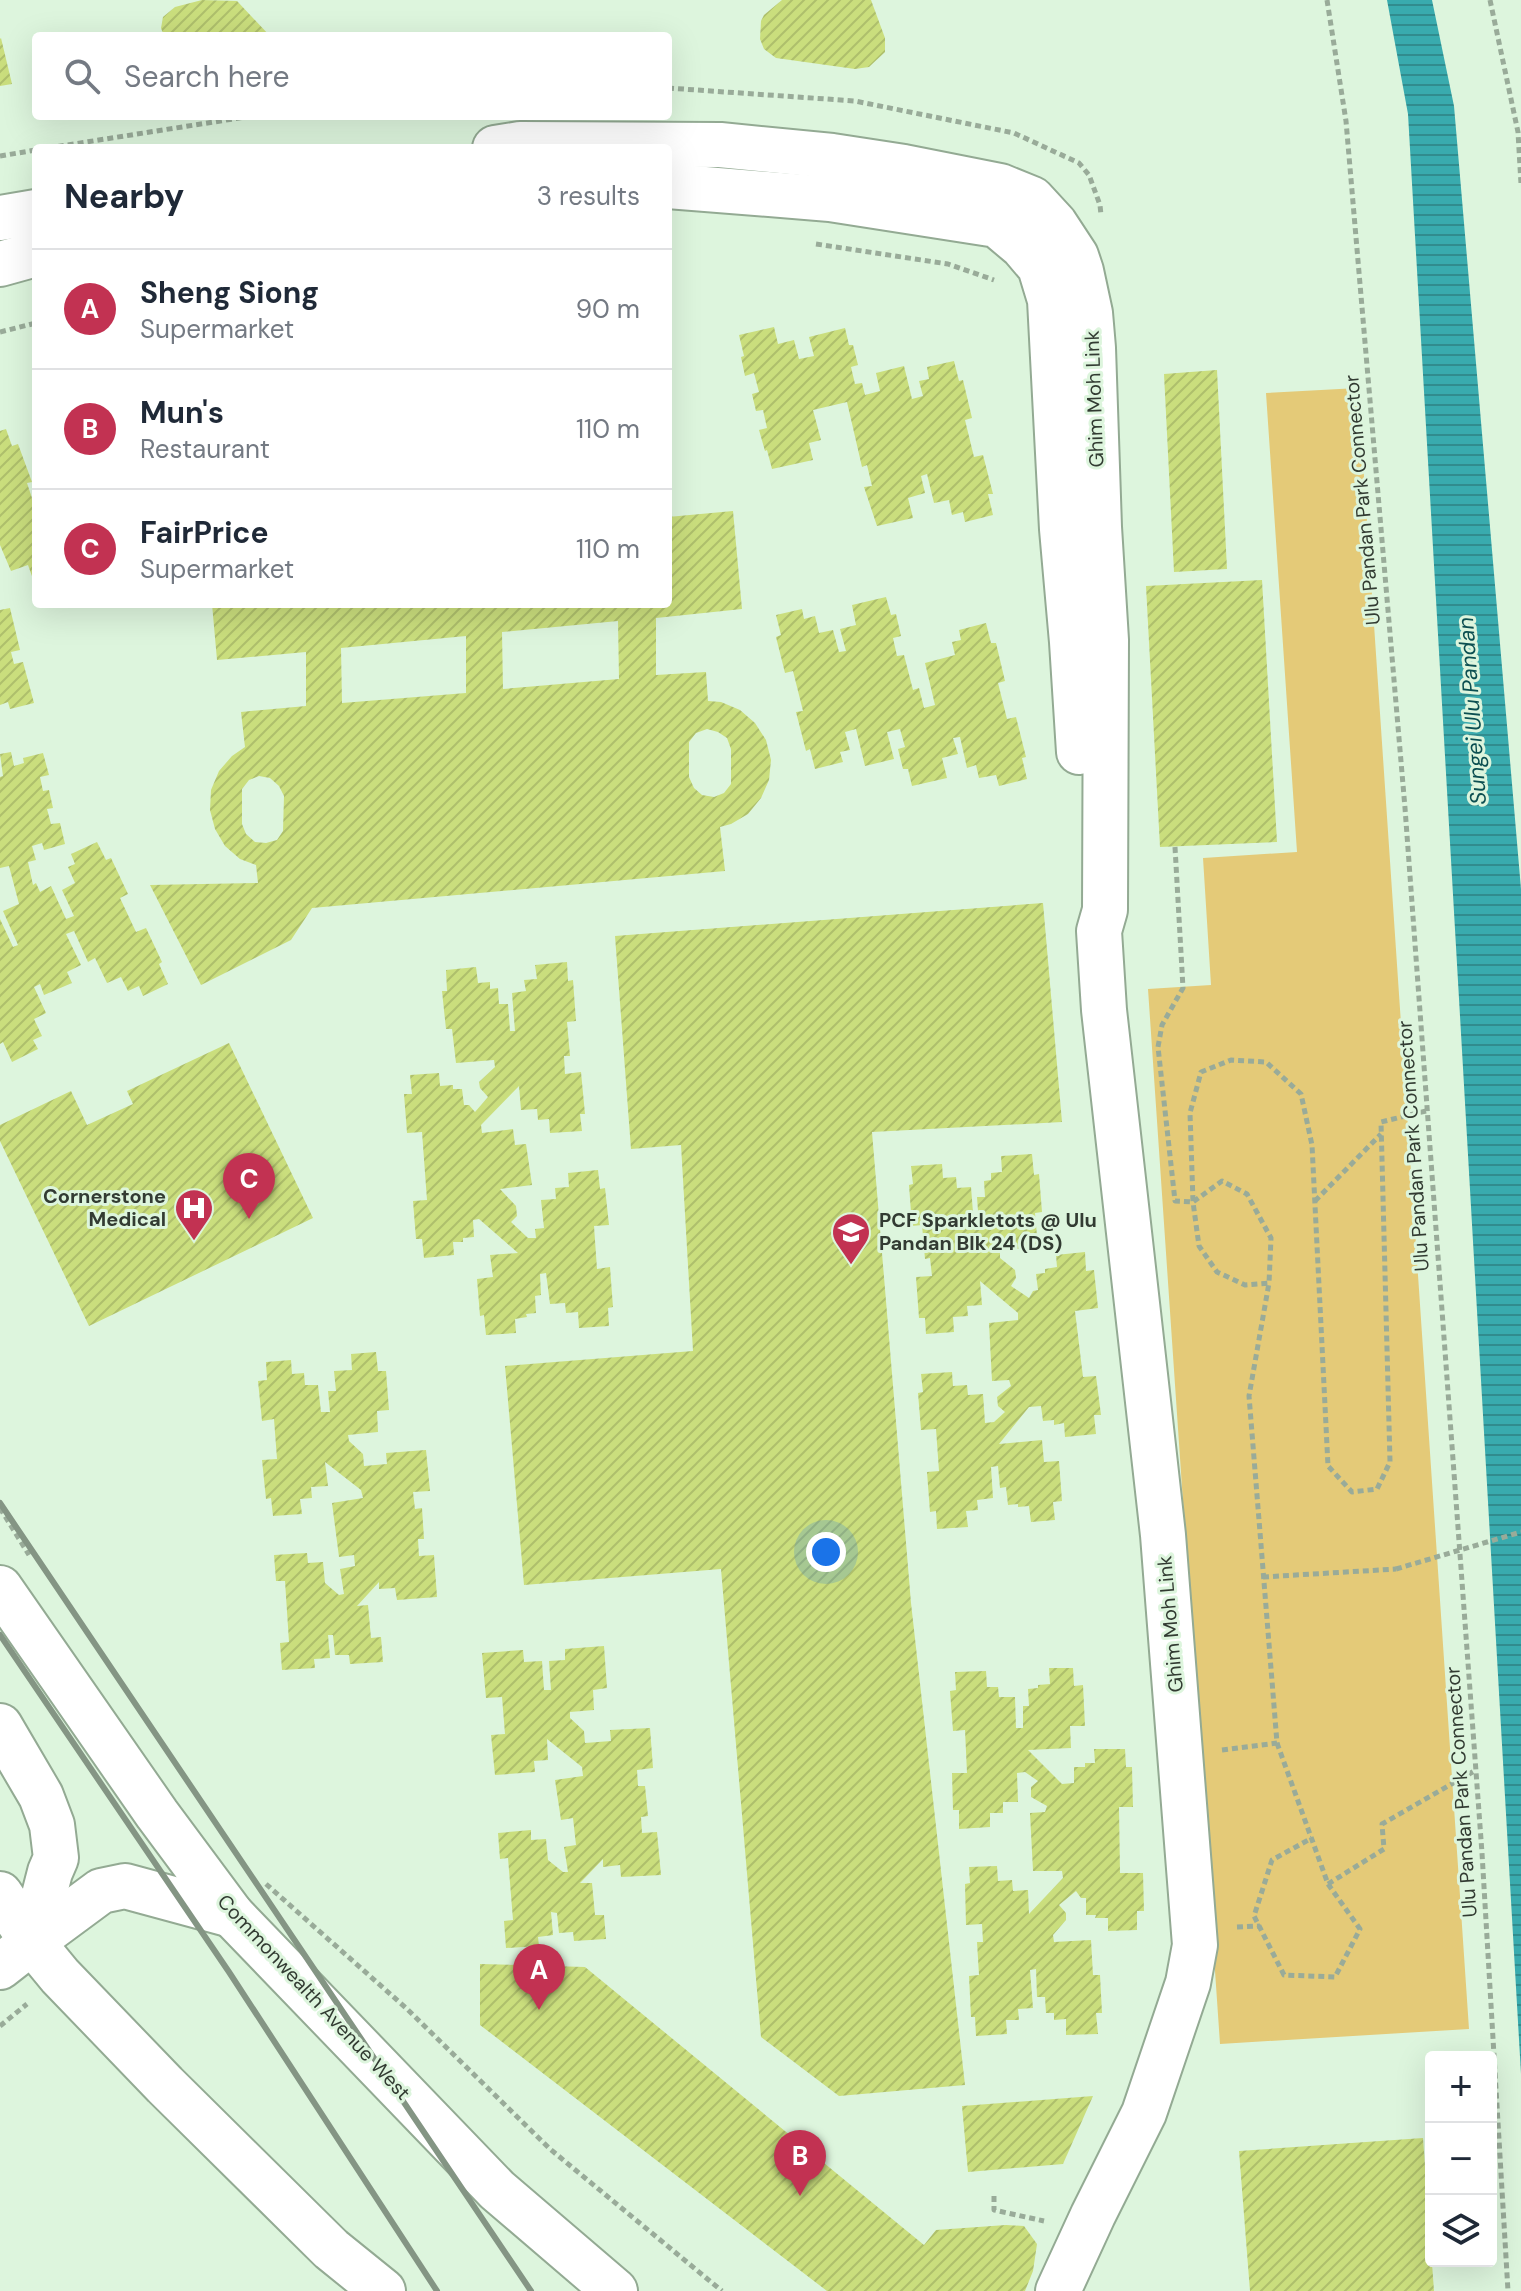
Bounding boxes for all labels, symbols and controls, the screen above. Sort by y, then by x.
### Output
search box [32,32,672,120]
icon: search [60,54,104,98]
text: Search here [124,57,290,96]
text: Nearby [64,174,184,219]
text: 3 results [537,179,640,213]
text: Sheng Siong [140,273,319,312]
text: A [81,292,99,326]
text: 90 m [576,292,640,326]
text: Supermarket [140,312,294,346]
street label: Ghim Moh Link [1079,330,1109,468]
street label: Ulu Pandan Park Connector [1338,374,1386,626]
text: Mun's [140,393,224,432]
text: B [82,412,98,446]
text: 110 m [576,412,640,446]
text: Restaurant [140,432,270,466]
text: FairPrice [140,513,269,552]
text: C [80,532,100,566]
text: 110 m [576,532,640,566]
text: Supermarket [140,552,294,586]
water label: Sungei Ulu Pandan [1451,616,1493,806]
street label: Ulu Pandan Park Connector [1391,1020,1435,1272]
pin: C [223,1153,275,1219]
place label: Cornerstone Medical [43,1183,166,1232]
hospital icon: Cornerstone Medical [173,1187,215,1242]
place label: PCF Sparkletots @ Ulu Pandan Blk 24 (DS) [879,1207,1097,1256]
school or university icon: PCF Sparkletots @ Ulu Pandan Blk 24 (DS) [830,1211,872,1266]
your location [806,1532,846,1572]
street label: Ghim Moh Link [1151,1555,1189,1693]
street label: Ulu Pandan Park Connector [1439,1666,1483,1918]
street label: Commonwealth Avenue West [212,1889,416,2105]
pin: A [513,1944,565,2010]
map controls [1425,2051,1497,2267]
button: + [1425,2051,1497,2123]
button: − [1425,2123,1497,2195]
pin: B [774,2130,826,2196]
button: layers [1425,2195,1497,2267]

